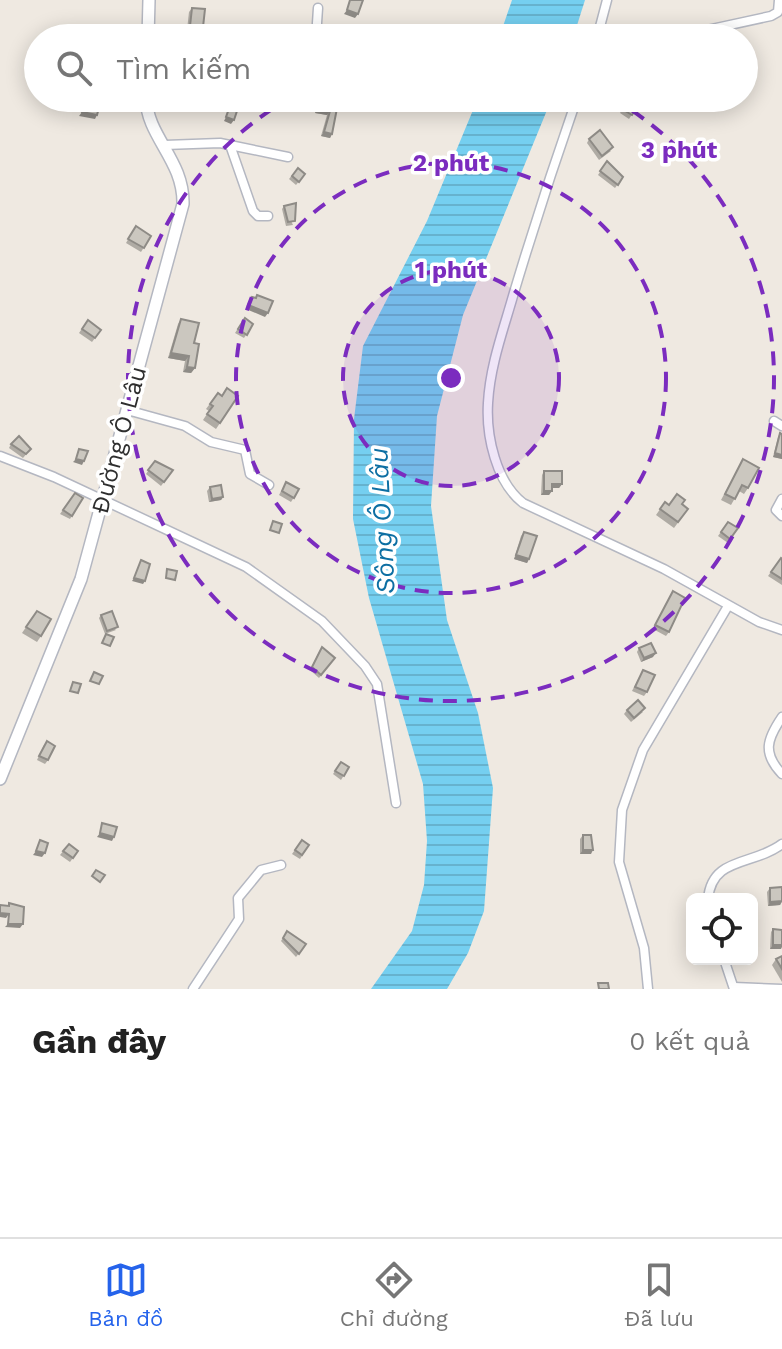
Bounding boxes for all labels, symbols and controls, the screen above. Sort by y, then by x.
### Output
search box [24,24,758,112]
icon: search [52,46,96,90]
text: Tìm kiếm [116,51,251,86]
text: 3 phút [641,136,718,164]
text: 2 phút [413,149,490,177]
text: 1 phút [415,256,488,284]
street label: Đường Ô Lâu [86,363,152,517]
centre of rings [437,364,465,392]
water label: Sông Ô Lâu [363,447,401,595]
map controls [686,893,758,965]
button: locate [686,893,758,965]
text: Gần đây [32,1021,166,1061]
text: 0 kết quả [629,1026,750,1056]
tab: Bản đồ [88,1258,163,1331]
tab: Chỉ đường [340,1258,448,1331]
tab: Đã lưu [624,1258,694,1331]

